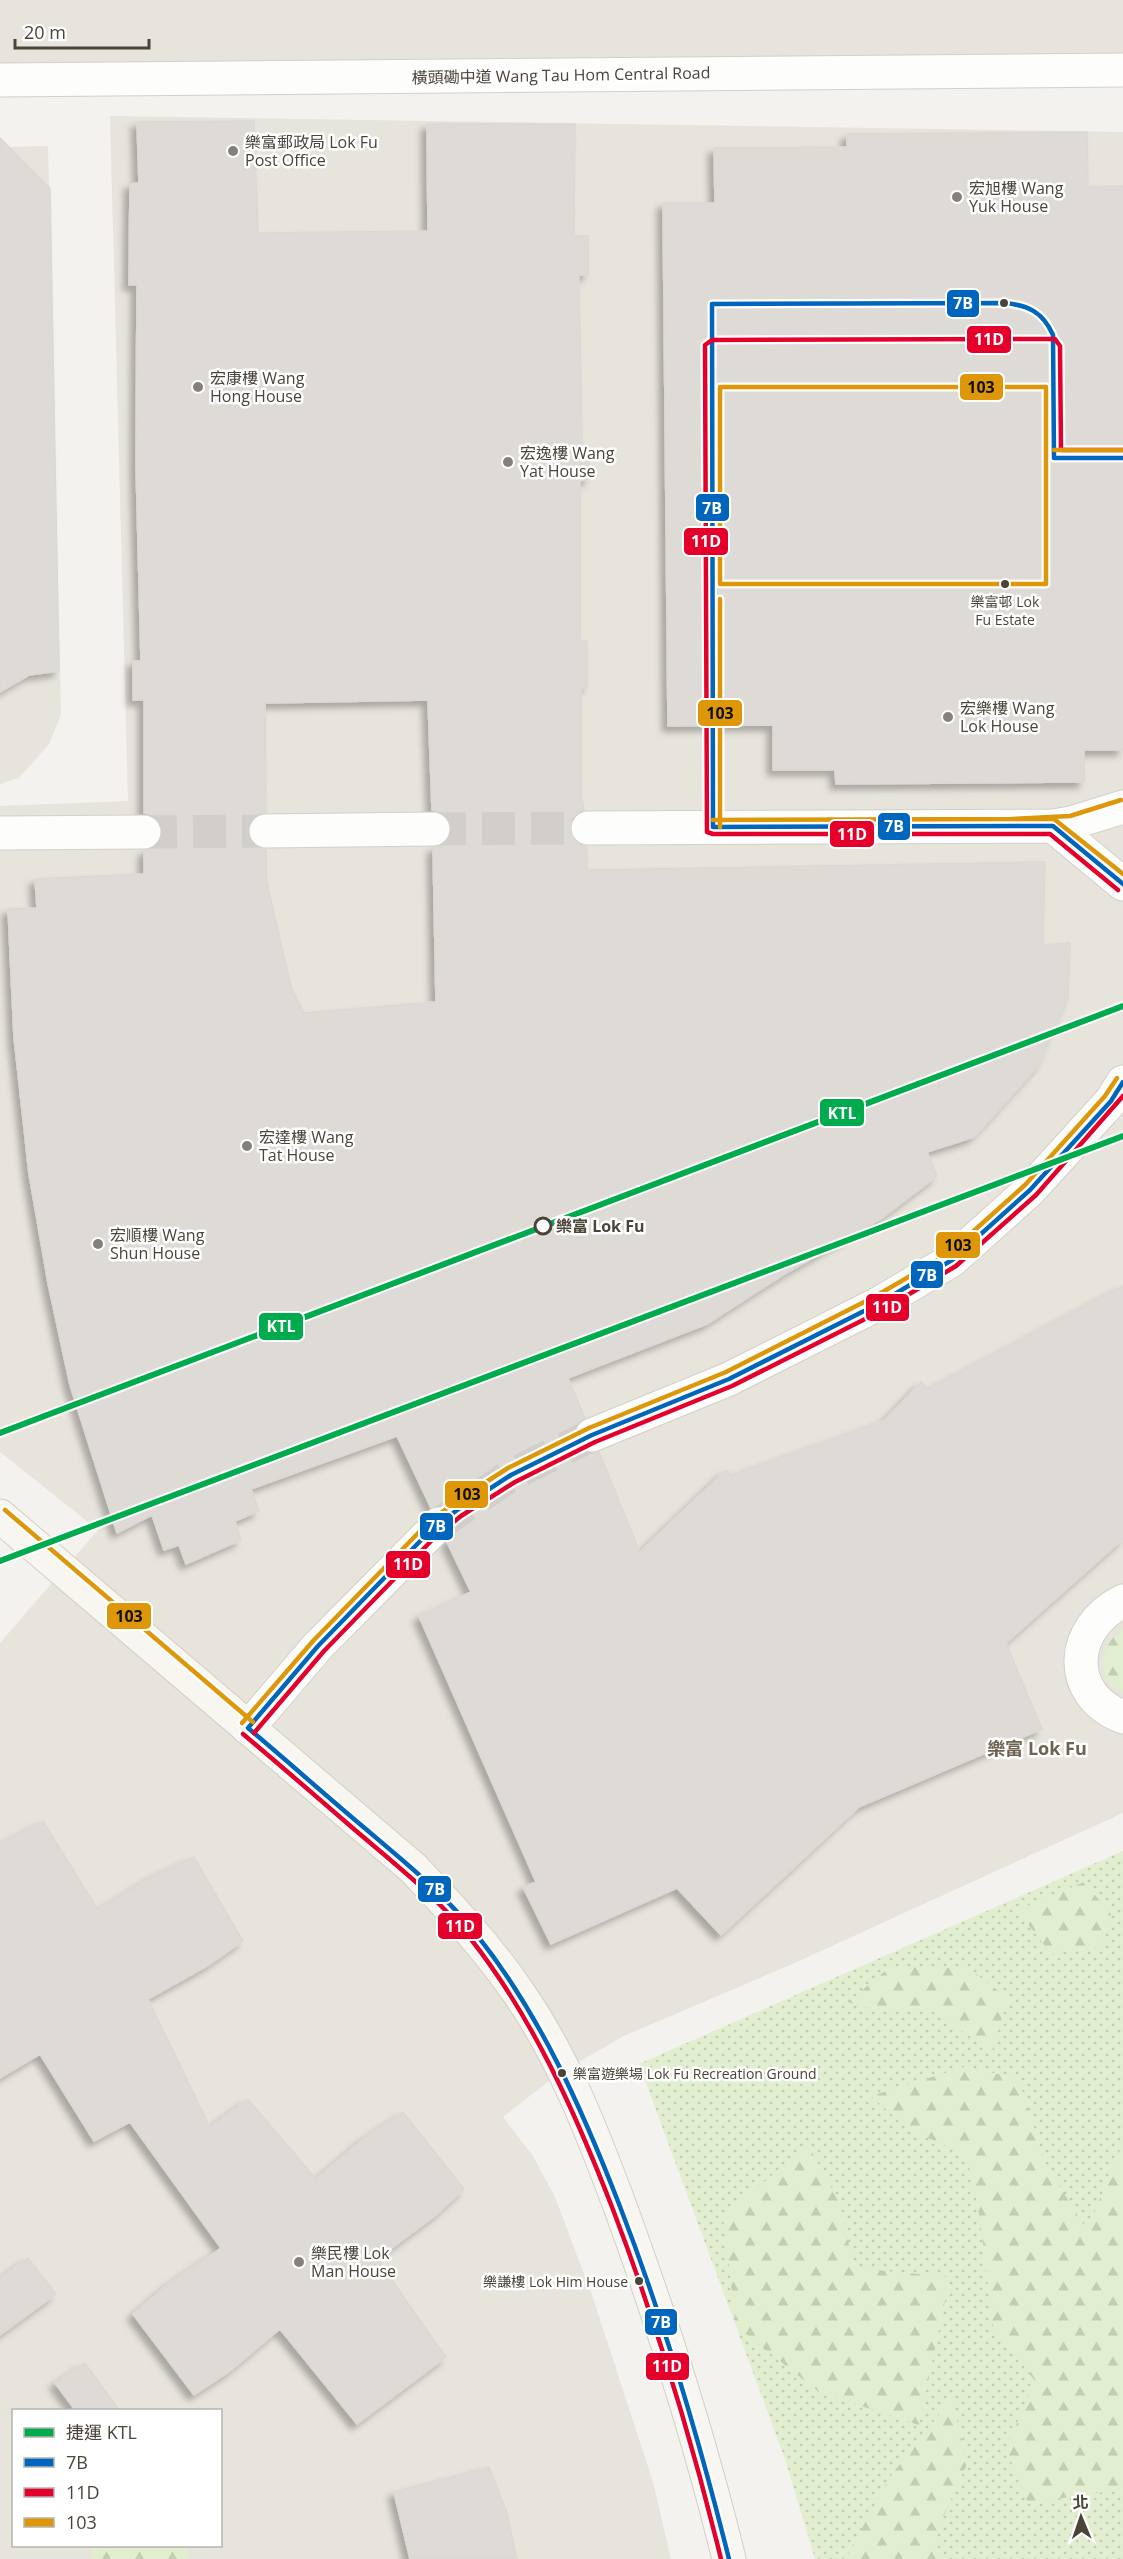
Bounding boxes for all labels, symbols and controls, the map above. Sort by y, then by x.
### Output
scale bar [15,12,148,50]
text: 20 m [24,20,66,44]
street label: 橫頭磡中道 Wang Tau Hom Central Road [411,61,711,89]
place label: 樂富郵政局 Lok Fu Post Office [245,131,378,171]
marker: 樂富郵政局 Lok Fu Post Office [226,144,240,158]
place label: 宏旭樓 Wang Yuk House [969,177,1064,217]
marker: 宏旭樓 Wang Yuk House [950,190,964,204]
line badge: 7B [946,289,980,318]
text: 7B [953,292,973,314]
unlabelled marker [998,297,1010,309]
line badge: 11D [966,325,1012,354]
text: 11D [974,328,1004,350]
place label: 宏康樓 Wang Hong House [210,367,305,407]
line badge: 103 [959,373,1004,401]
text: 103 [967,376,995,398]
marker: 宏康樓 Wang Hong House [191,380,205,394]
place label: 宏逸樓 Wang Yat House [520,442,615,482]
marker: 宏逸樓 Wang Yat House [501,455,515,469]
line badge: 7B [695,493,730,522]
text: 7B [702,497,722,519]
line badge: 11D [683,527,729,556]
text: 11D [691,530,721,552]
marker: 樂富邨 Lok Fu Estate [999,578,1011,590]
place label: 樂富邨 Lok Fu Estate [971,592,1040,629]
place label: 宏樂樓 Wang Lok House [960,697,1055,737]
line badge: 103 [697,699,743,727]
text: 103 [706,702,734,724]
marker: 宏樂樓 Wang Lok House [941,710,955,724]
line badge: 7B [877,812,911,841]
text: 7B [884,815,904,837]
line badge: 11D [829,820,875,848]
text: 11D [837,823,867,845]
line badge: KTL [819,1098,865,1127]
text: KTL [828,1102,856,1124]
place label: 宏達樓 Wang Tat House [259,1126,354,1166]
marker: 宏達樓 Wang Tat House [240,1139,254,1153]
place label: 樂富 Lok Fu [556,1215,644,1237]
marker: 樂富 Lok Fu [534,1217,552,1235]
place label: 宏順樓 Wang Shun House [110,1224,205,1264]
line badge: 103 [935,1231,981,1259]
text: 103 [944,1234,972,1256]
marker: 宏順樓 Wang Shun House [91,1237,105,1251]
line badge: 7B [910,1260,944,1289]
text: 7B [917,1264,937,1286]
line badge: 11D [865,1293,910,1322]
text: 11D [872,1296,902,1318]
line badge: KTL [258,1312,304,1341]
text: KTL [267,1315,295,1337]
line badge: 103 [444,1480,489,1509]
text: 103 [453,1483,481,1505]
line badge: 7B [419,1512,454,1541]
text: 7B [426,1515,446,1537]
line badge: 11D [385,1550,431,1579]
text: 11D [393,1553,423,1575]
line badge: 103 [106,1602,152,1630]
text: 103 [115,1605,143,1627]
district label: 樂富 Lok Fu [987,1736,1087,1760]
line badge: 7B [417,1875,452,1903]
text: 7B [425,1878,445,1900]
line badge: 11D [437,1912,483,1940]
text: 11D [445,1915,475,1937]
place label: 樂富遊樂場 Lok Fu Recreation Ground [573,2064,817,2083]
marker: 樂富遊樂場 Lok Fu Recreation Ground [556,2067,568,2079]
place label: 樂民樓 Lok Man House [311,2242,396,2282]
marker: 樂民樓 Lok Man House [292,2255,306,2269]
place label: 樂謙樓 Lok Him House [483,2272,628,2291]
marker: 樂謙樓 Lok Him House [633,2275,645,2287]
line badge: 7B [644,2308,678,2336]
text: 7B [651,2311,671,2333]
line badge: 11D [645,2352,690,2381]
text: 11D [652,2355,682,2377]
legend [12,2409,222,2547]
text: 捷運 KTL [66,2420,137,2444]
text: 7B [66,2450,88,2474]
text: 11D [66,2480,100,2504]
north arrow [1051,2487,1111,2547]
text: 北 [1072,2491,1089,2513]
text: 103 [66,2510,97,2534]

